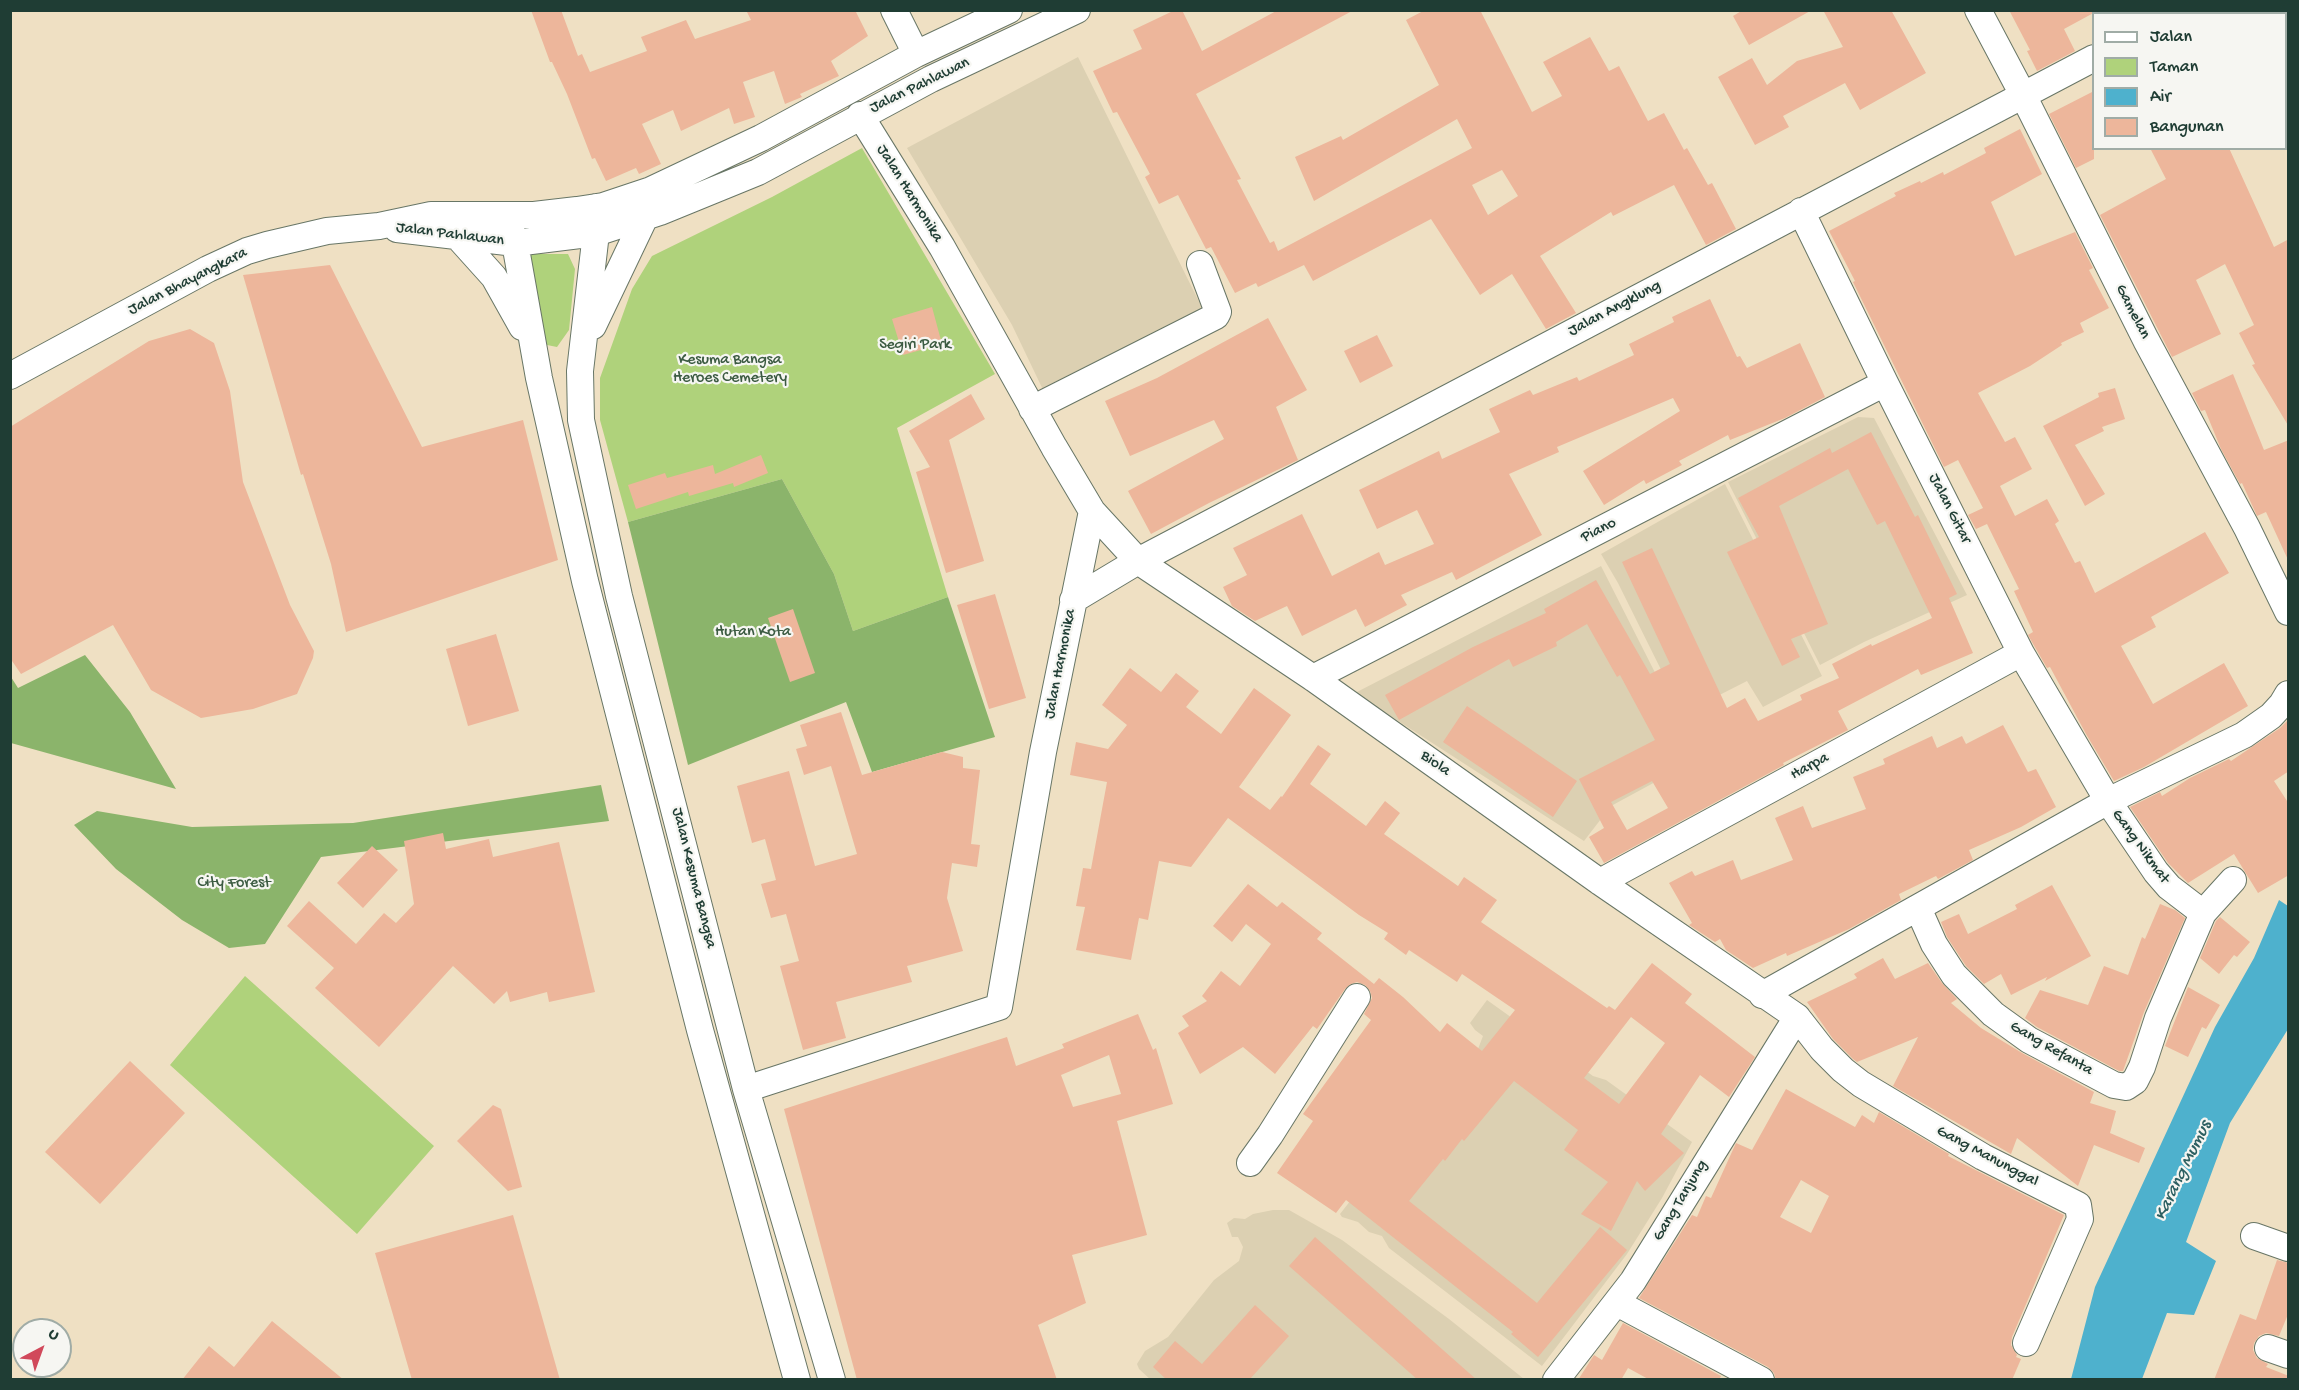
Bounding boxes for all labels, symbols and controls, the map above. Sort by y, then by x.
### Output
legend [2092,12,2287,150]
text: Jalan [2150,27,2192,48]
street label: Jalan Pahlawan [867,54,973,118]
text: Taman [2150,57,2198,78]
text: Air [2150,87,2171,108]
text: Bangunan [2150,117,2224,138]
street label: Jalan Harmonika [871,142,947,246]
street label: Jalan Pahlawan [395,219,505,251]
street label: Jalan Bhayangkara [125,244,251,320]
street label: Jalan Angklung [1565,277,1665,341]
street label: Gamelan [2110,282,2154,342]
park label: Segiri Park [879,336,951,356]
park label: Kesuma Bangsa Heroes Cemetery [673,351,787,389]
street label: Jalan Gitar [1923,471,1975,547]
street label: Piano [1578,514,1620,548]
street label: Jalan Harmonika [1041,607,1081,721]
park label: Hutan Kota [715,623,791,643]
street label: Biola [1416,747,1454,781]
street label: Harpa [1788,749,1832,785]
street label: Jalan Kesuma Bangsa [666,806,720,950]
street label: Gang Nikmat [2107,806,2173,888]
park label: City Forest [197,874,271,894]
street label: Gang Refanta [2006,1017,2096,1081]
water label: Karang Mumus [2151,1118,2217,1224]
street label: Gang Manunggal [1933,1122,2041,1192]
street label: Gang Tanjung [1649,1157,1713,1245]
north arrow [12,1318,72,1378]
text: U [43,1325,63,1346]

